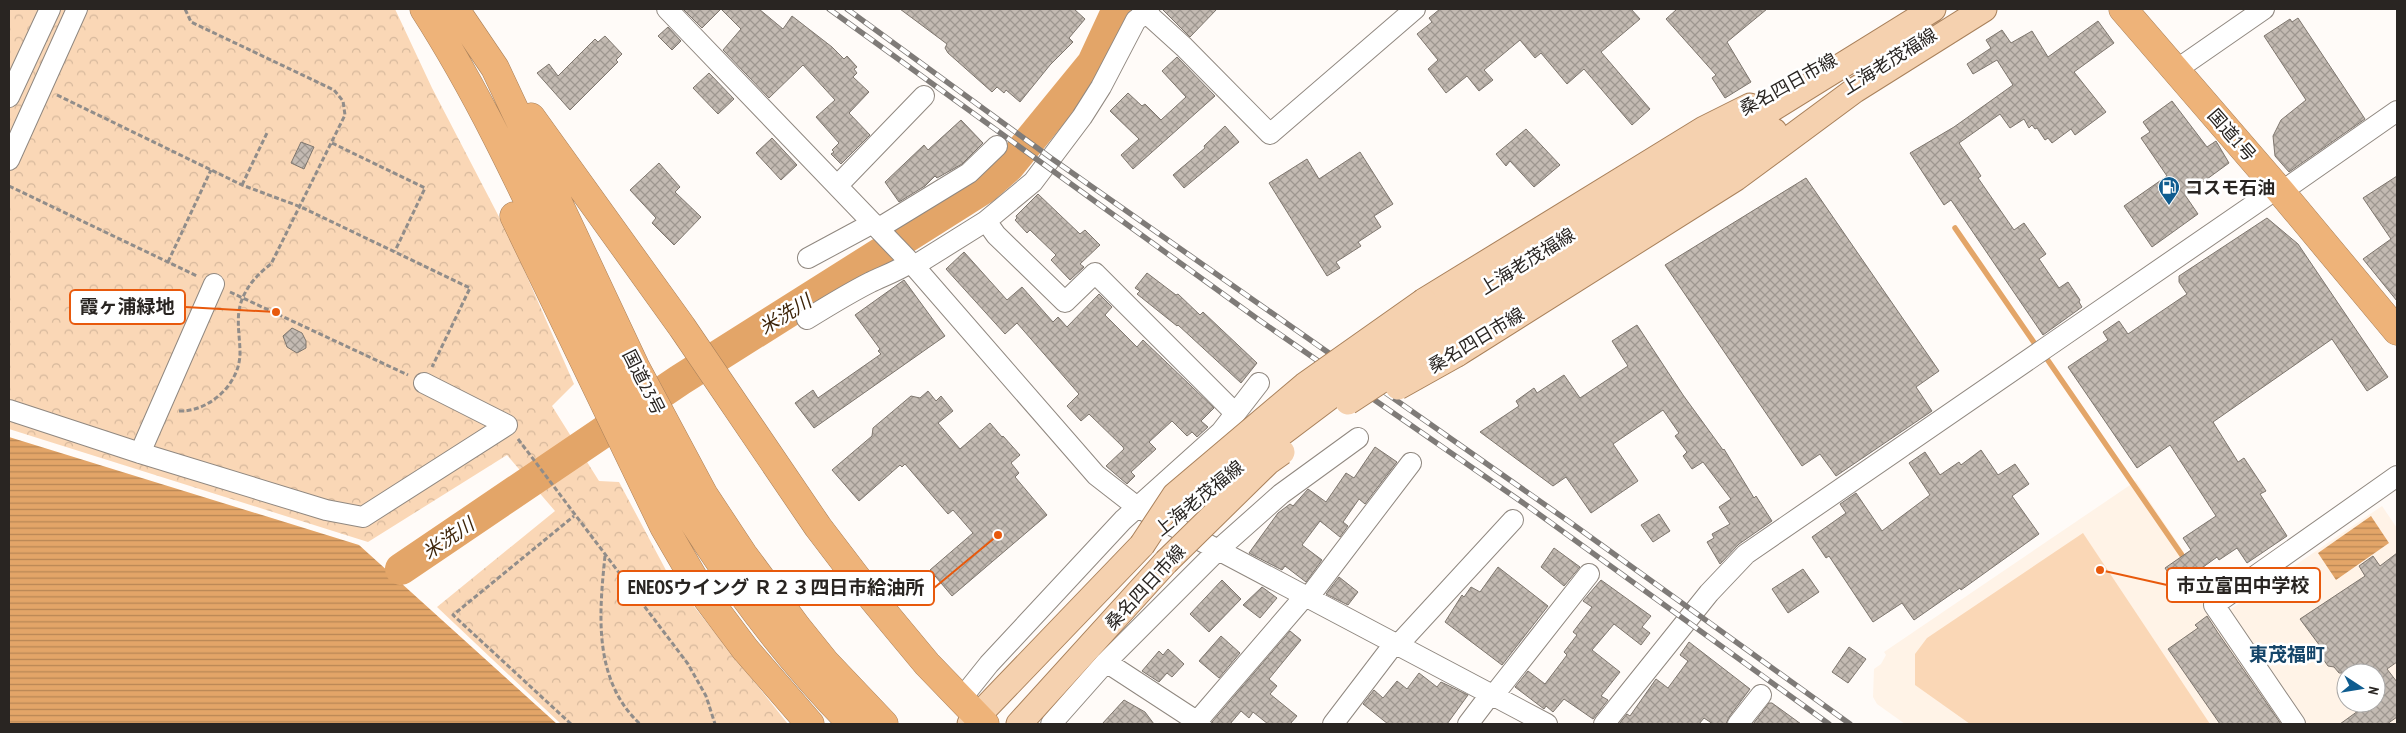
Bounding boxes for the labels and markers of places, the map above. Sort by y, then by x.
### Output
fuel station icon: コスモ石油 [2157,175,2181,206]
place label: コスモ石油 [2185,176,2275,199]
callout: 霞ヶ浦緑地 [70,290,185,324]
callout: 市立富田中学校 [2167,568,2320,602]
callout: ENEOSウイング Ｒ２３四日市給油所 [618,571,934,605]

